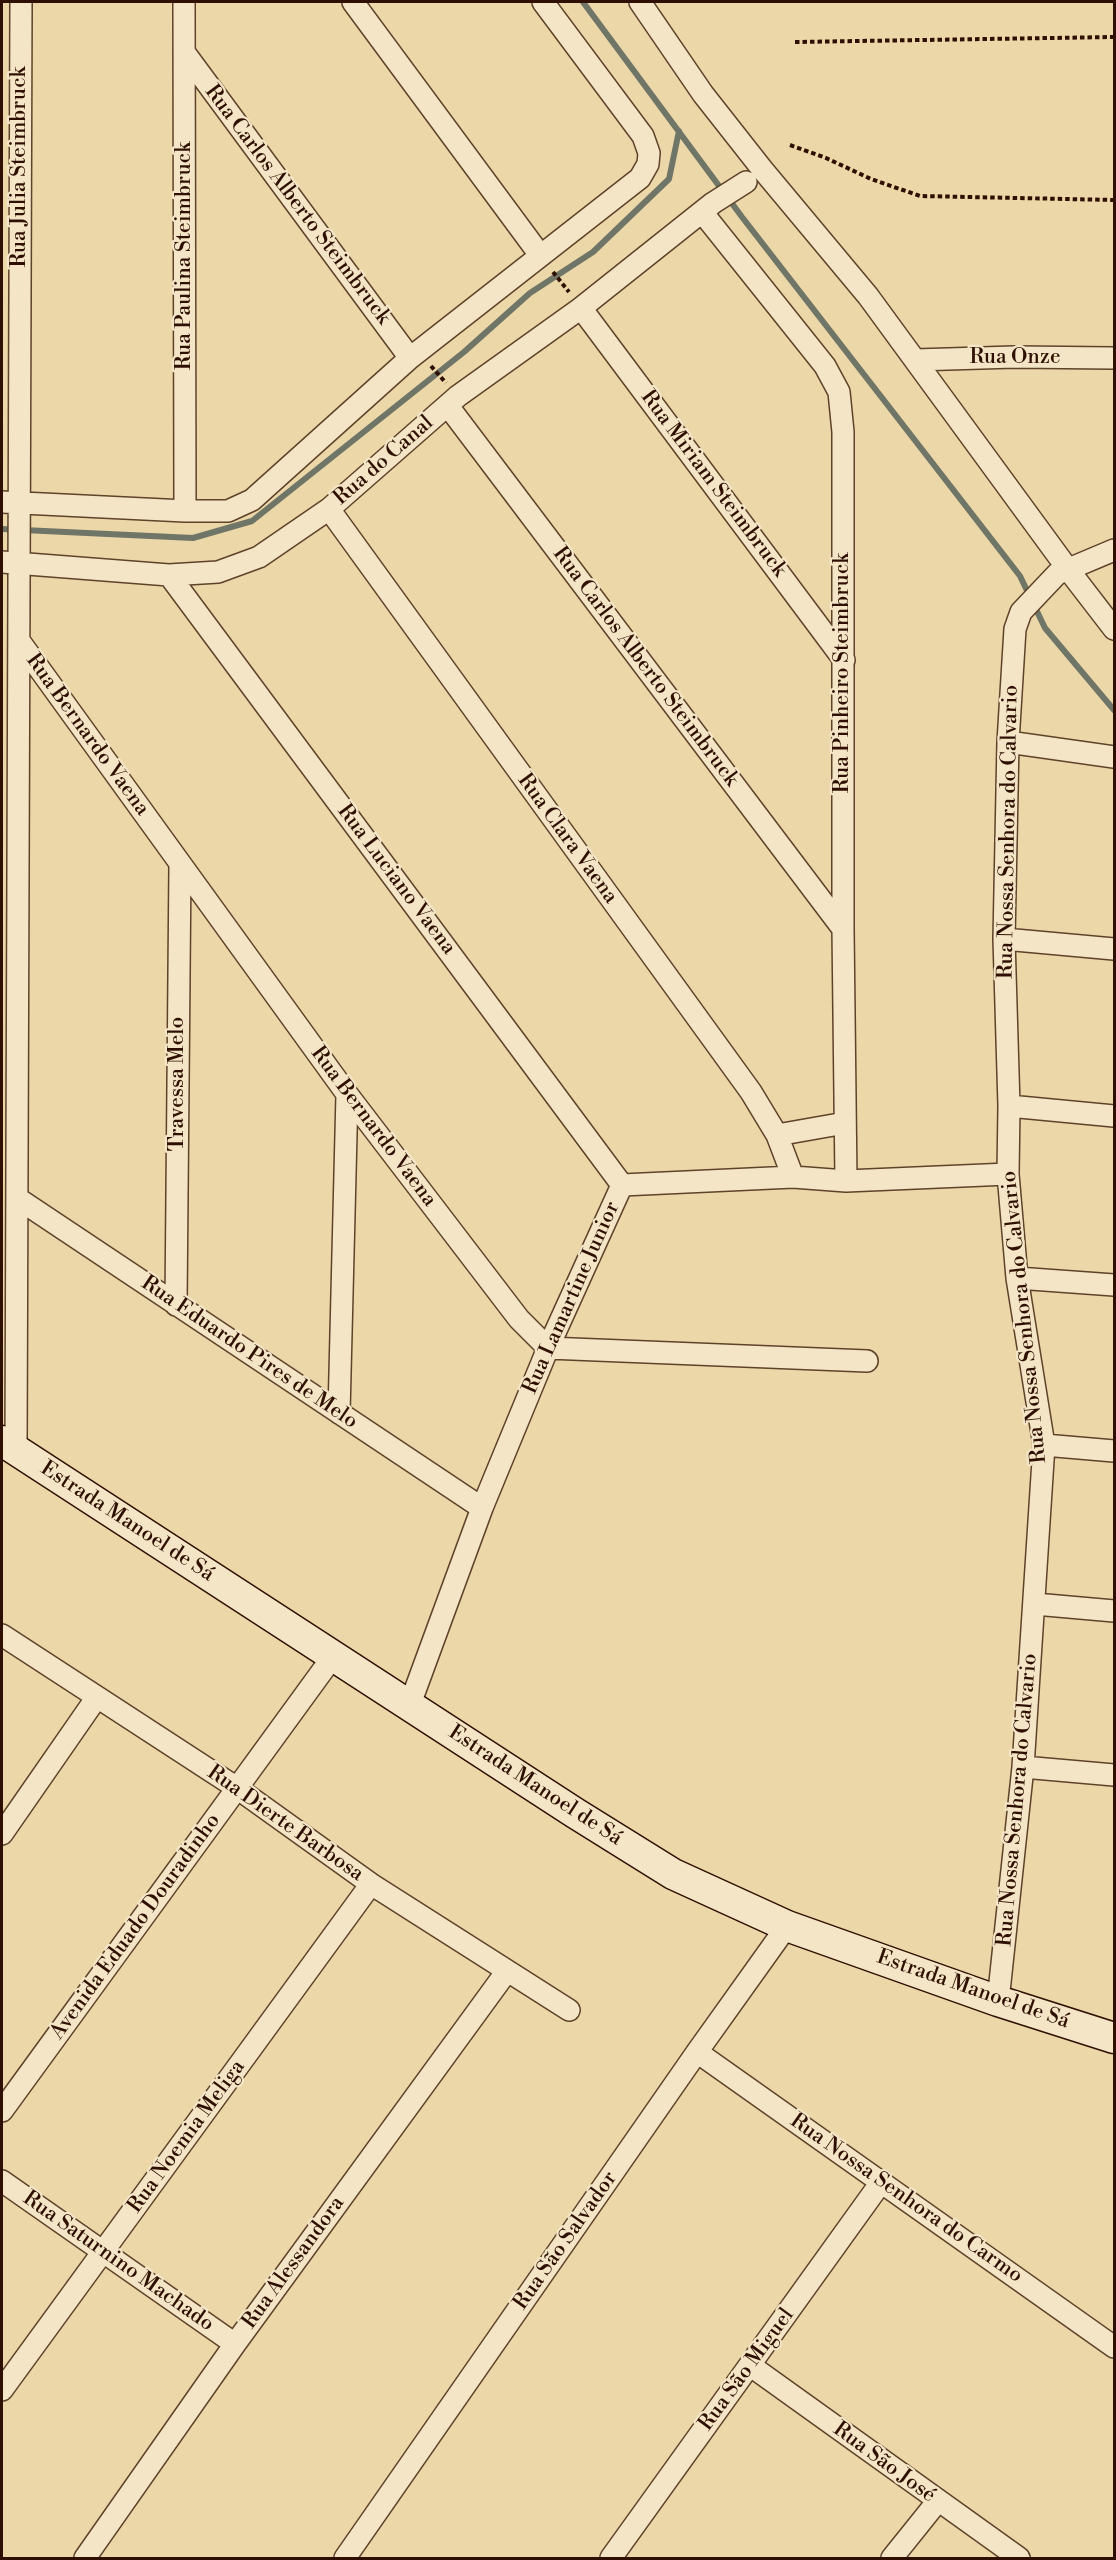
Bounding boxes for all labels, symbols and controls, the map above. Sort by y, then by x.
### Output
street label: Rua Julia Steimbruck [7,67,33,267]
street label: Rua Carlos Alberto Steimbruck [199,80,395,330]
street label: Rua Paulina Steimbruck [172,142,198,370]
street label: Rua Onze [969,345,1061,371]
street label: Rua Miriam Steimbruck [635,386,791,582]
street label: Rua do Canal [329,411,439,511]
street label: Rua Carlos Alberto Steimbruck [547,542,743,792]
street label: Rua Pinheiro Steimbruck [830,553,856,793]
street label: Rua Bernardo Vaena [20,649,154,821]
street label: Rua Nossa Senhora do Calvario [994,685,1024,979]
street label: Rua Clara Vaena [511,769,623,909]
street label: Rua Luciano Vaena [331,800,461,960]
street label: Travessa Melo [165,1017,191,1151]
street label: Rua Bernardo Vaena [305,1042,441,1212]
street label: Rua Nossa Senhora do Calvario [997,1169,1053,1465]
street label: Rua Lamartine Junior [518,1198,626,1398]
street label: Rua Eduardo Pires de Melo [136,1271,362,1435]
street label: Estrada Manoel de Sá [35,1456,219,1588]
street label: Rua Nossa Senhora do Calvario [993,1652,1043,1948]
street label: Estrada Manoel de Sá [443,1720,627,1852]
street label: Rua Dierte Barbosa [202,1761,368,1887]
street label: Avenida Eduado Douradinho [46,1809,226,2045]
street label: Estrada Manoel de Sá [873,1945,1073,2035]
street label: Rua Noemia Meliga [123,2055,251,2219]
street label: Rua Nossa Senhora do Carmo [785,2109,1027,2289]
street label: Rua São Salvador [509,2167,623,2315]
street label: Rua Saturnino Machado [18,2186,218,2338]
street label: Rua Alessandora [238,2192,350,2334]
street label: Rua São Miguel [694,2304,800,2436]
street label: Rua São José [828,2417,940,2509]

